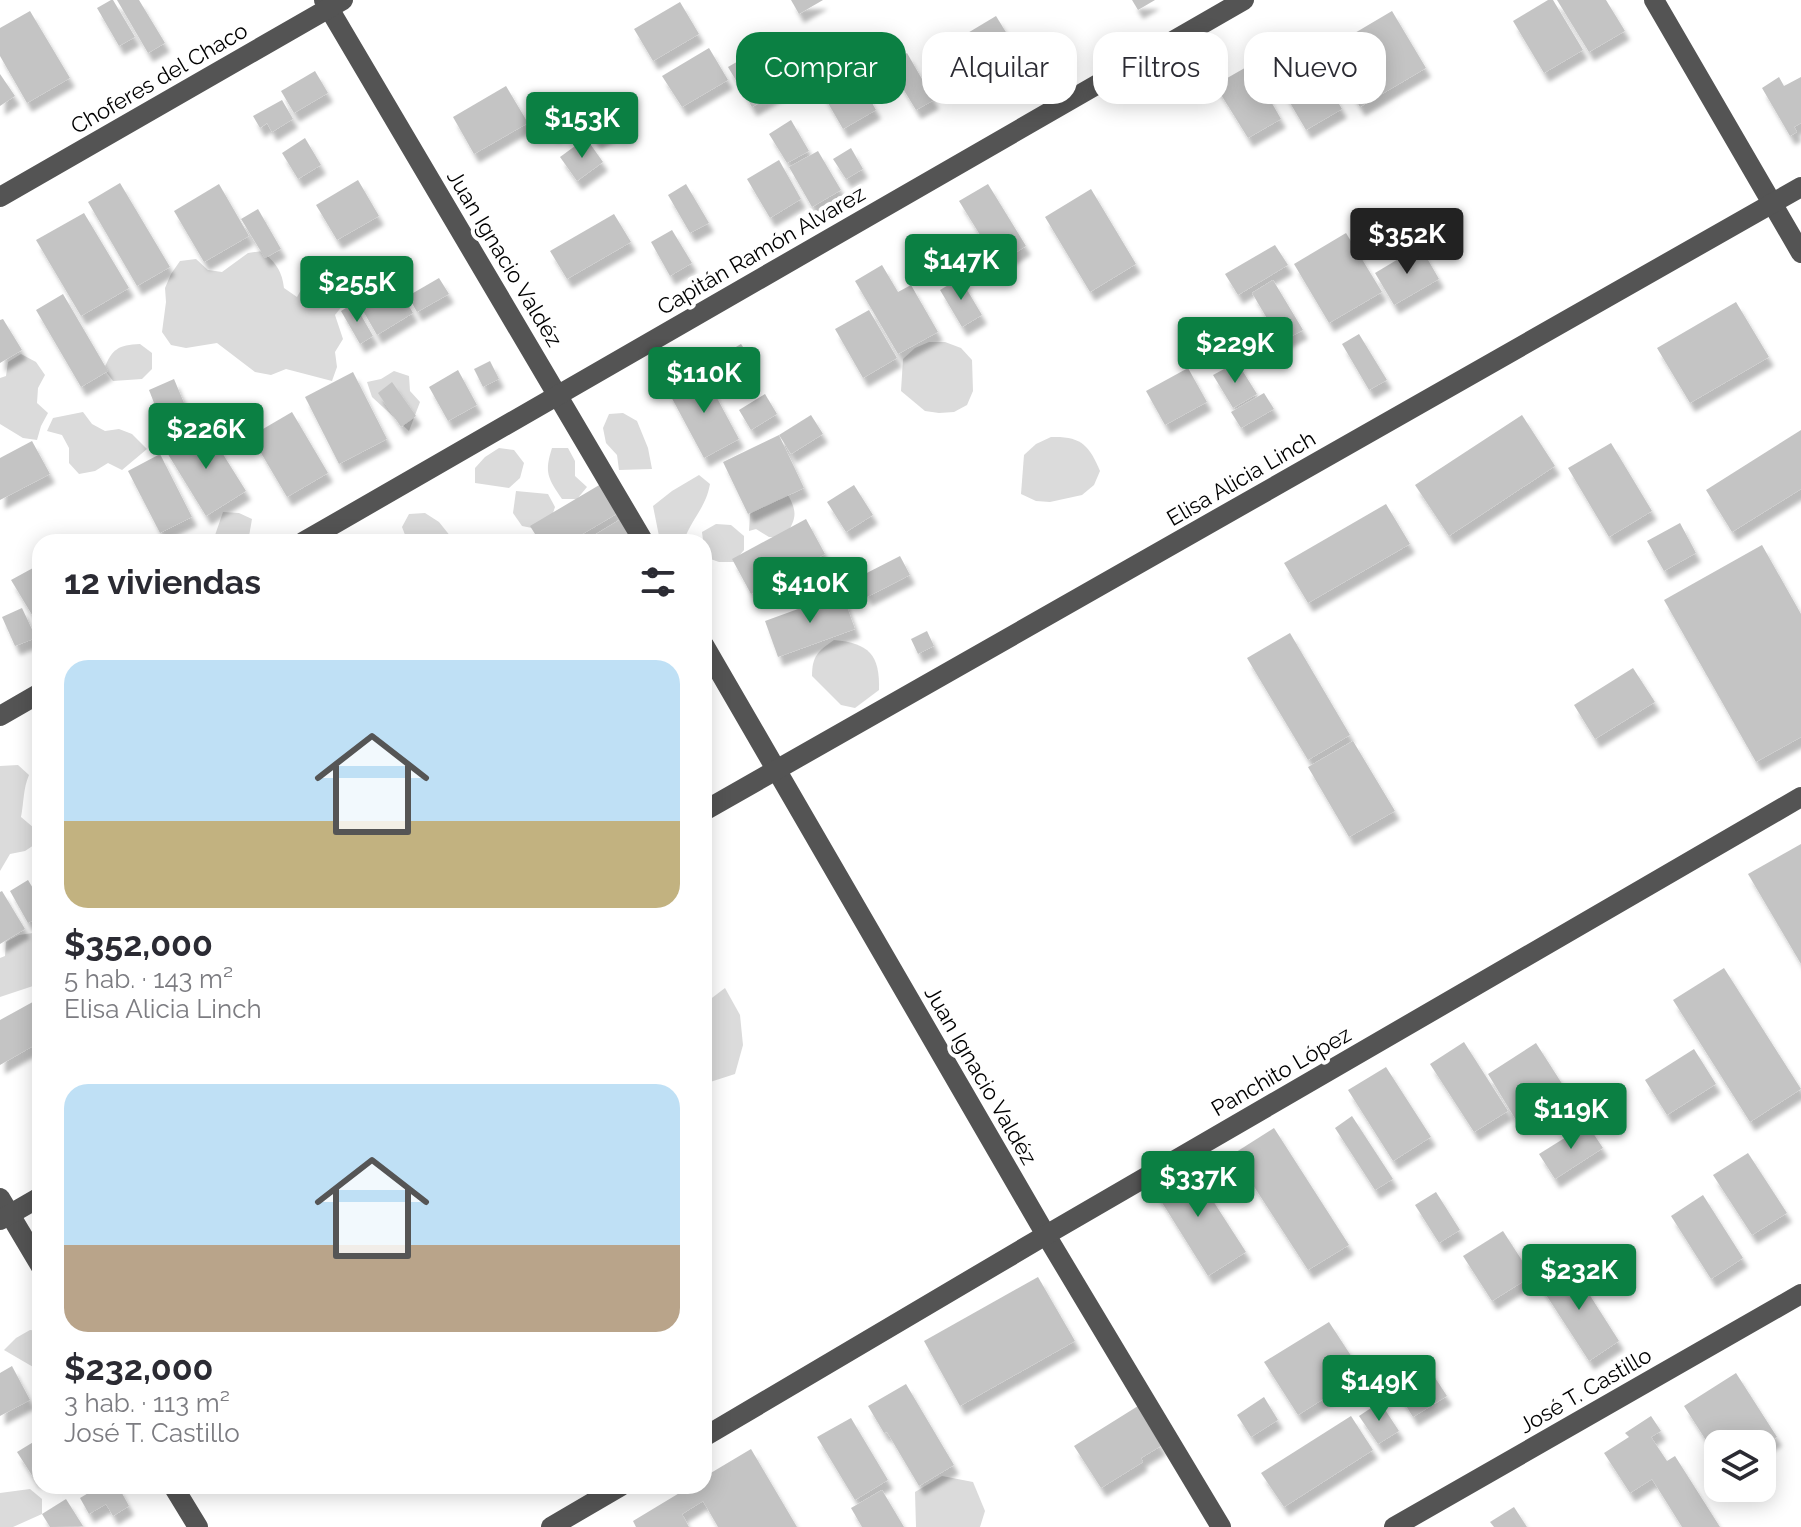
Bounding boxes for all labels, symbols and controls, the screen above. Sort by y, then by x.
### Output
street label: Choferes del Chaco [66,17,252,139]
chip: Comprar [736,32,906,104]
chip: Alquilar [922,32,1077,104]
chip: Filtros [1093,32,1228,104]
chip: Nuevo [1244,32,1386,104]
pin: $153K [526,92,638,160]
text: $153K [544,103,620,133]
street label: Juan Ignacio Valdéz [442,165,568,351]
street label: Capitán Ramón Alvarez [653,180,870,320]
pin: $352K [1351,208,1463,276]
text: $352K [1368,219,1446,249]
pin: $147K [905,234,1017,302]
text: $147K [923,245,999,275]
pin: $255K [301,256,413,324]
text: $255K [318,267,396,297]
pin: $229K [1179,317,1291,385]
text: $229K [1196,328,1274,358]
pin: $110K [648,347,760,415]
text: $110K [666,358,742,388]
pin: $226K [150,403,262,471]
text: $226K [167,414,246,444]
street label: Elisa Alicia Linch [1162,425,1320,531]
pin: $410K [754,557,866,625]
icon: filters [636,560,680,604]
text: 12 viviendas [64,562,261,602]
text: $410K [771,568,849,598]
icon: home [300,712,444,856]
text: $352,000 [64,924,213,964]
text: 5 hab. · 143 m² [64,964,233,994]
street label: Juan Ignacio Valdéz [919,981,1043,1169]
text: Elisa Alicia Linch [64,994,262,1024]
street label: Panchito López [1207,1020,1356,1121]
pin: $119K [1515,1083,1627,1151]
text: $119K [1534,1094,1608,1124]
icon: home [300,1136,444,1280]
pin: $337K [1142,1151,1254,1219]
text: $337K [1159,1162,1237,1192]
pin: $232K [1523,1244,1635,1312]
text: $232K [1540,1255,1618,1285]
street label: José T. Castillo [1514,1342,1656,1438]
text: $232,000 [64,1348,213,1388]
pin: $149K [1323,1355,1435,1423]
text: $149K [1341,1366,1417,1396]
text: 3 hab. · 113 m² [64,1388,230,1418]
text: José T. Castillo [64,1418,240,1448]
map controls [1704,1430,1776,1502]
button: layers [1704,1430,1776,1502]

